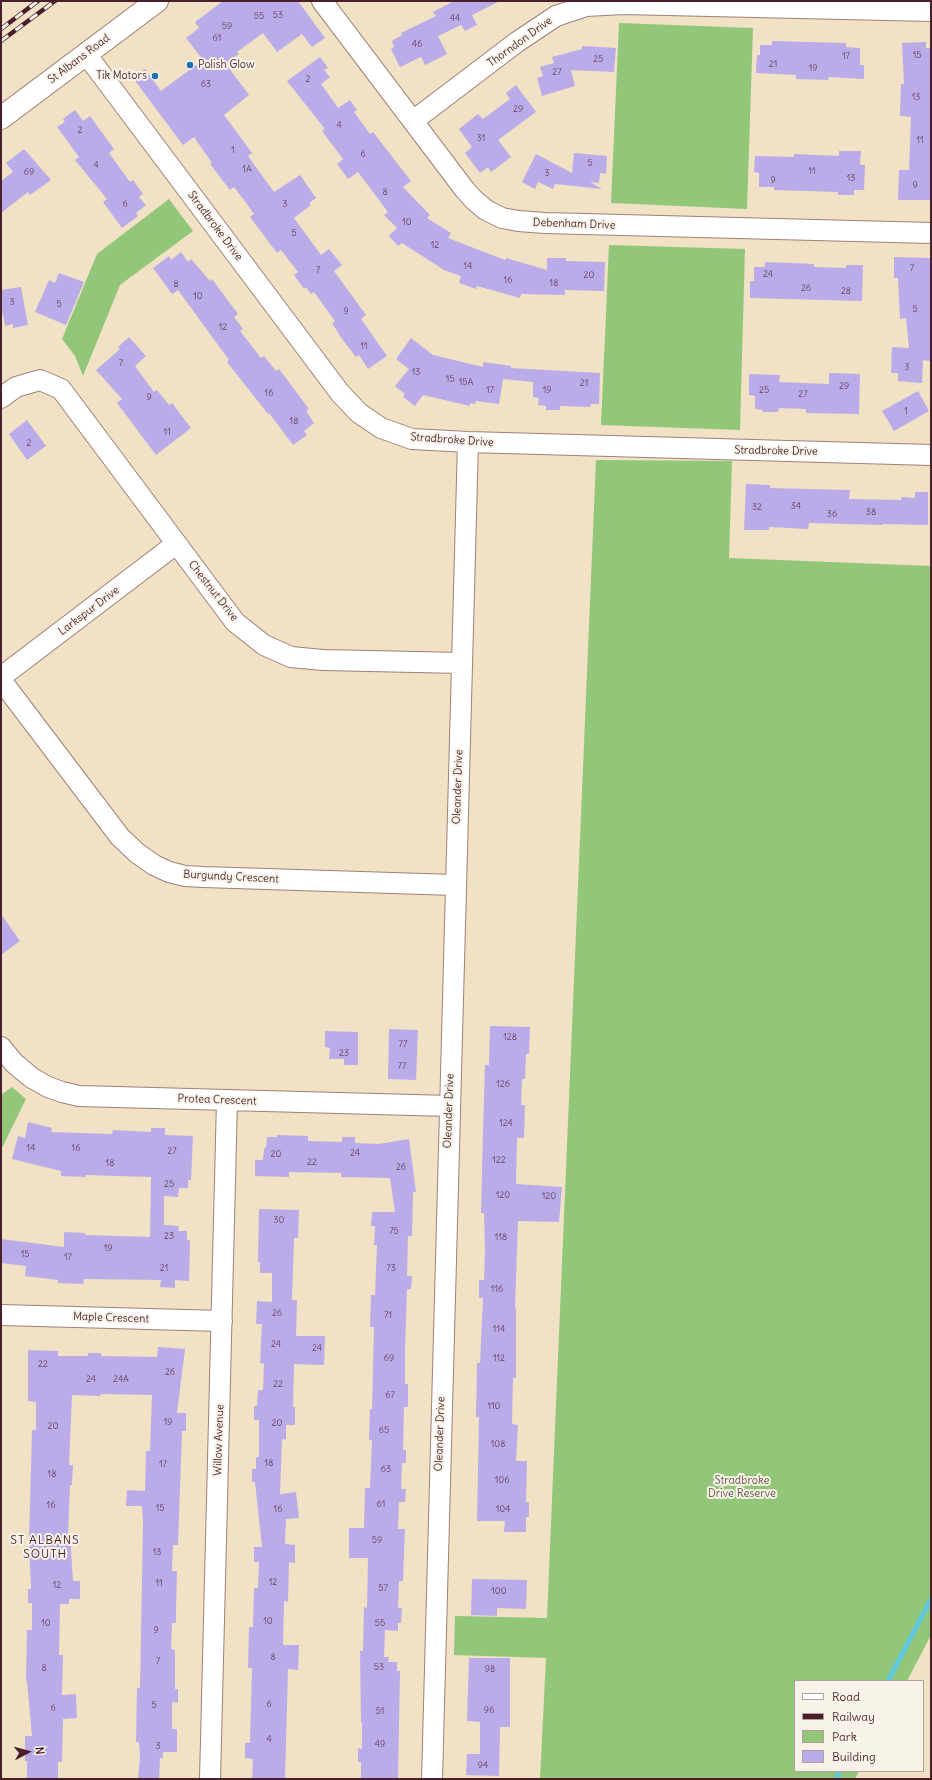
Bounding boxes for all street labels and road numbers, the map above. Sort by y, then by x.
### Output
street label: Thorndon Drive [485,14,555,70]
street label: St Albans Road [46,31,112,87]
street label: Stradbroke Drive [185,189,245,263]
street label: Debenham Drive [532,216,616,232]
street label: Stradbroke Drive [410,431,494,449]
street label: Stradbroke Drive [734,444,818,458]
street label: Chestnut Drive [185,558,241,624]
street label: Larkspur Drive [56,584,122,638]
street label: Oleander Drive [450,749,466,825]
street label: Burgundy Crescent [183,868,279,886]
street label: Oleander Drive [441,1073,457,1149]
street label: Protea Crescent [177,1092,257,1108]
street label: Maple Crescent [73,1310,149,1326]
street label: Oleander Drive [432,1396,448,1472]
street label: Willow Avenue [211,1404,227,1476]

